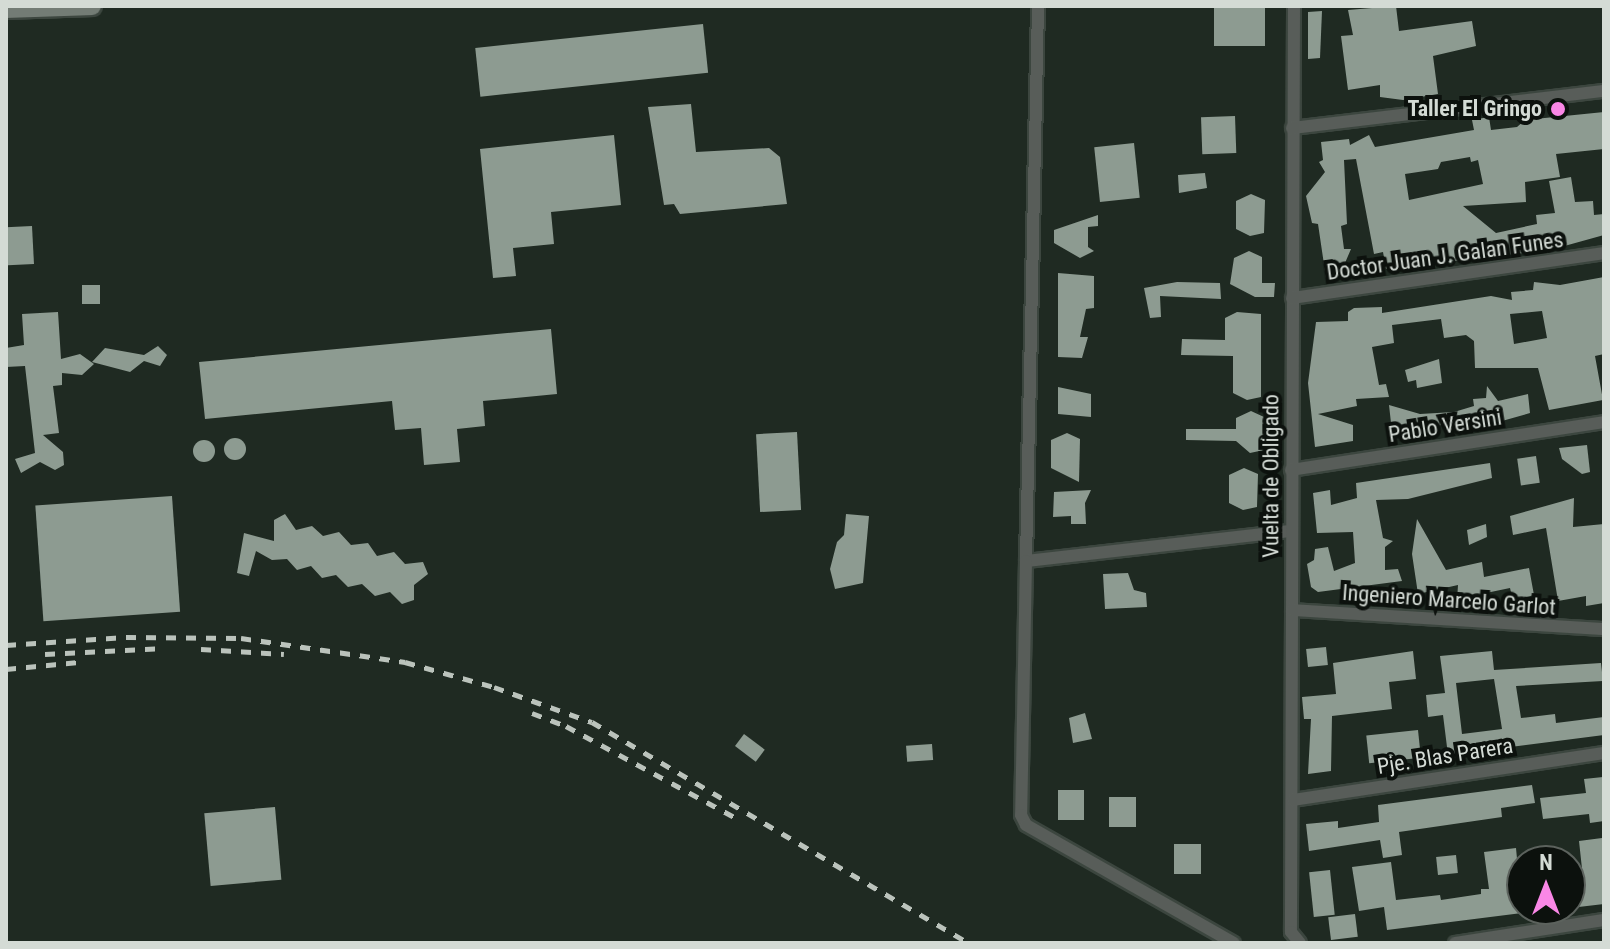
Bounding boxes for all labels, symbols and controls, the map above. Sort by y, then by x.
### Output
place label: Taller El Gringo [1408,96,1542,122]
marker: Taller El Gringo [1549,100,1567,118]
street label: Doctor Juan J. Galan Funes [1325,226,1565,286]
street label: Vuelta de Obligado [1258,394,1284,558]
street label: Pablo Versini [1387,404,1503,448]
street label: Ingeniero Marcelo Garlot [1341,579,1557,621]
street label: Pje. Blas Parera [1375,732,1515,780]
north arrow [1506,845,1586,925]
text: N [1539,850,1553,875]

